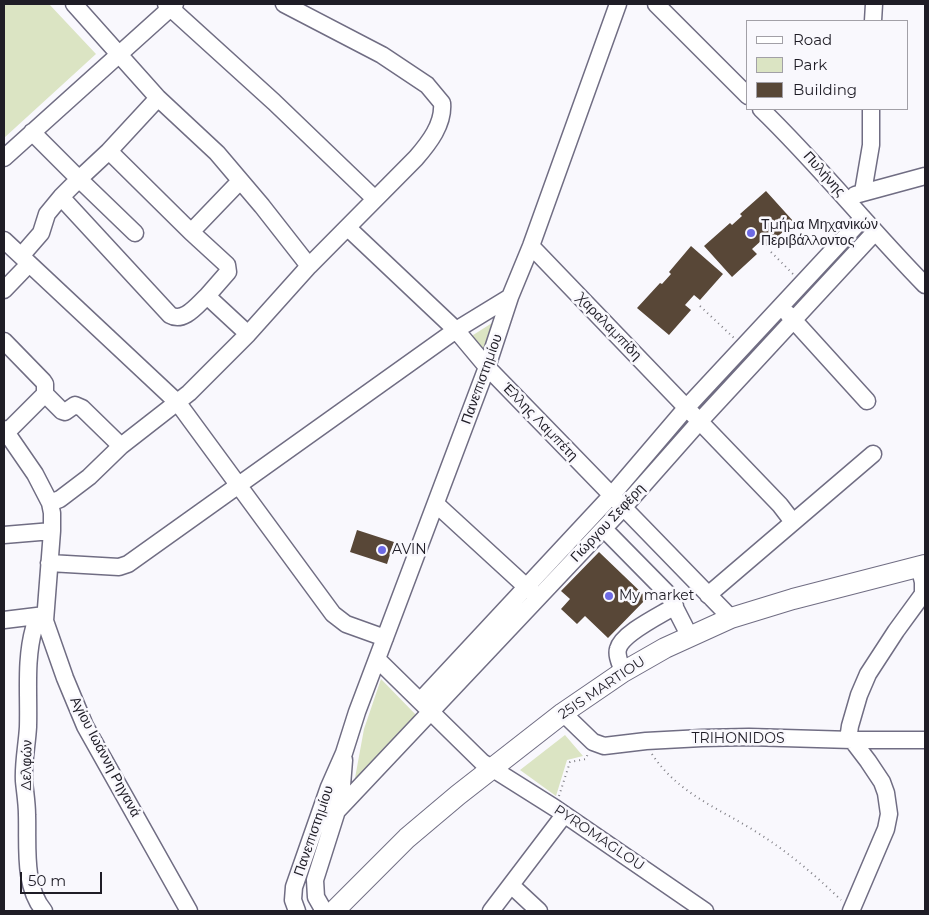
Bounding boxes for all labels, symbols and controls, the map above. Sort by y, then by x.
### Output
legend [746,20,909,110]
text: Road [793,30,832,49]
text: Park [793,55,827,74]
text: Building [793,80,857,99]
street label: Πυλήνης [799,148,849,200]
place label: Τμήμα Μηχανικών Περιβάλλοντος [761,217,878,250]
marker: Τμήμα Μηχανικών Περιβάλλοντος [745,227,757,239]
street label: Χαραλαμπίδη [573,290,645,364]
street label: Πανεπιστημίου [458,332,506,426]
street label: Έλλης Λαμπέτη [499,380,581,464]
street label: Γιώργου Σεφέρη [567,480,649,566]
place label: AVIN [392,542,427,558]
marker: AVIN [376,544,388,556]
place label: My market [619,588,694,604]
marker: My market [603,590,615,602]
street label: 25IS MARTIOU [555,653,649,723]
street label: Αγίου Ιωάννη Ρηγανά [66,694,144,820]
street label: TRIHONIDOS [691,731,785,747]
street label: Δελφών [18,739,36,791]
street label: Πανεπιστημίου [291,784,337,878]
street label: PYROMAGLOU [551,802,647,874]
scale bar [22,862,105,894]
text: 50 m [28,871,66,890]

